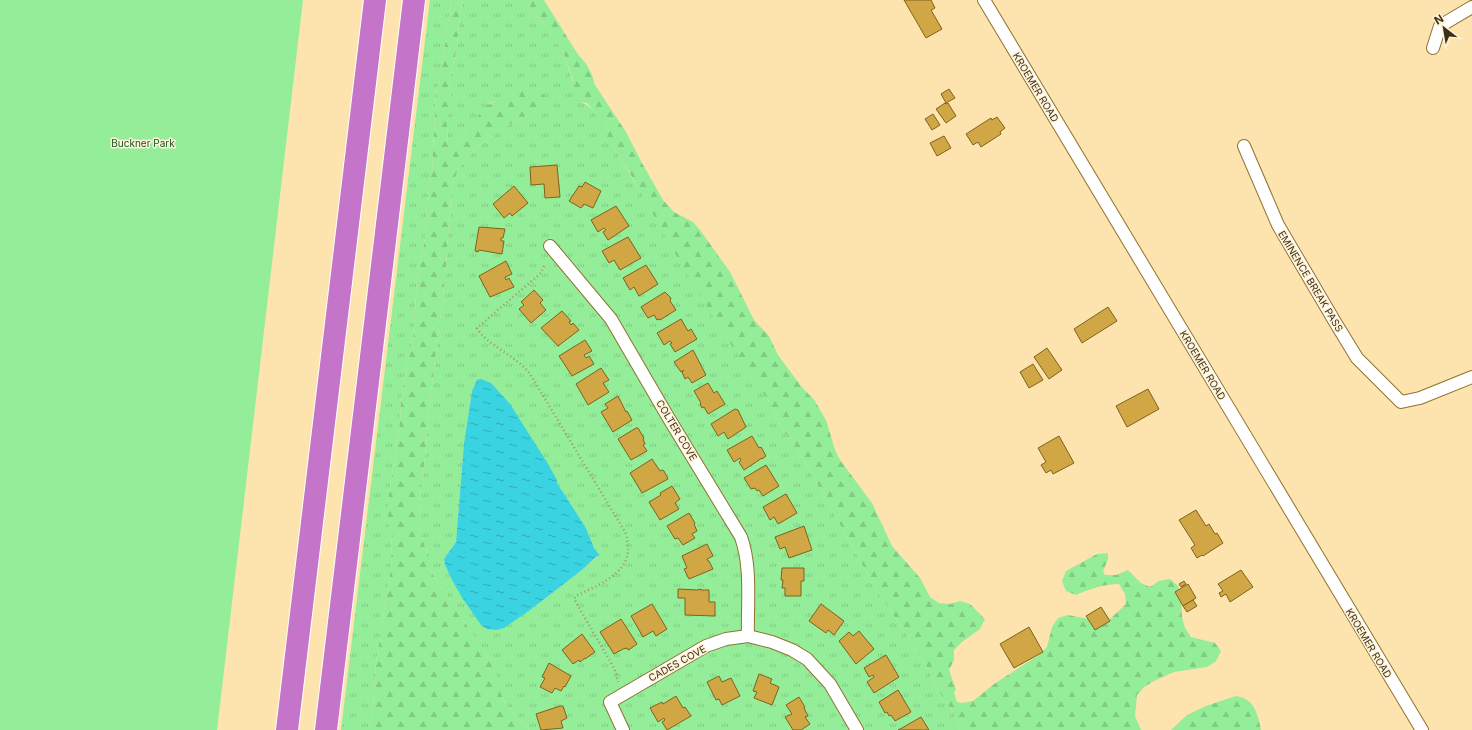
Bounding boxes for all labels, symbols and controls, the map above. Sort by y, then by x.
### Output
north arrow [1424,8,1464,48]
text: N [1432,11,1446,28]
street label: KROEMER ROAD [1011,50,1061,124]
park label: Buckner Park [111,137,175,149]
street label: EMINENCE BREAK PASS [1276,228,1346,334]
street label: KROEMER ROAD [1178,328,1228,402]
street label: COLTER COVE [654,397,700,463]
street label: KROEMER ROAD [1344,606,1394,680]
street label: CADES COVE [646,642,708,684]

